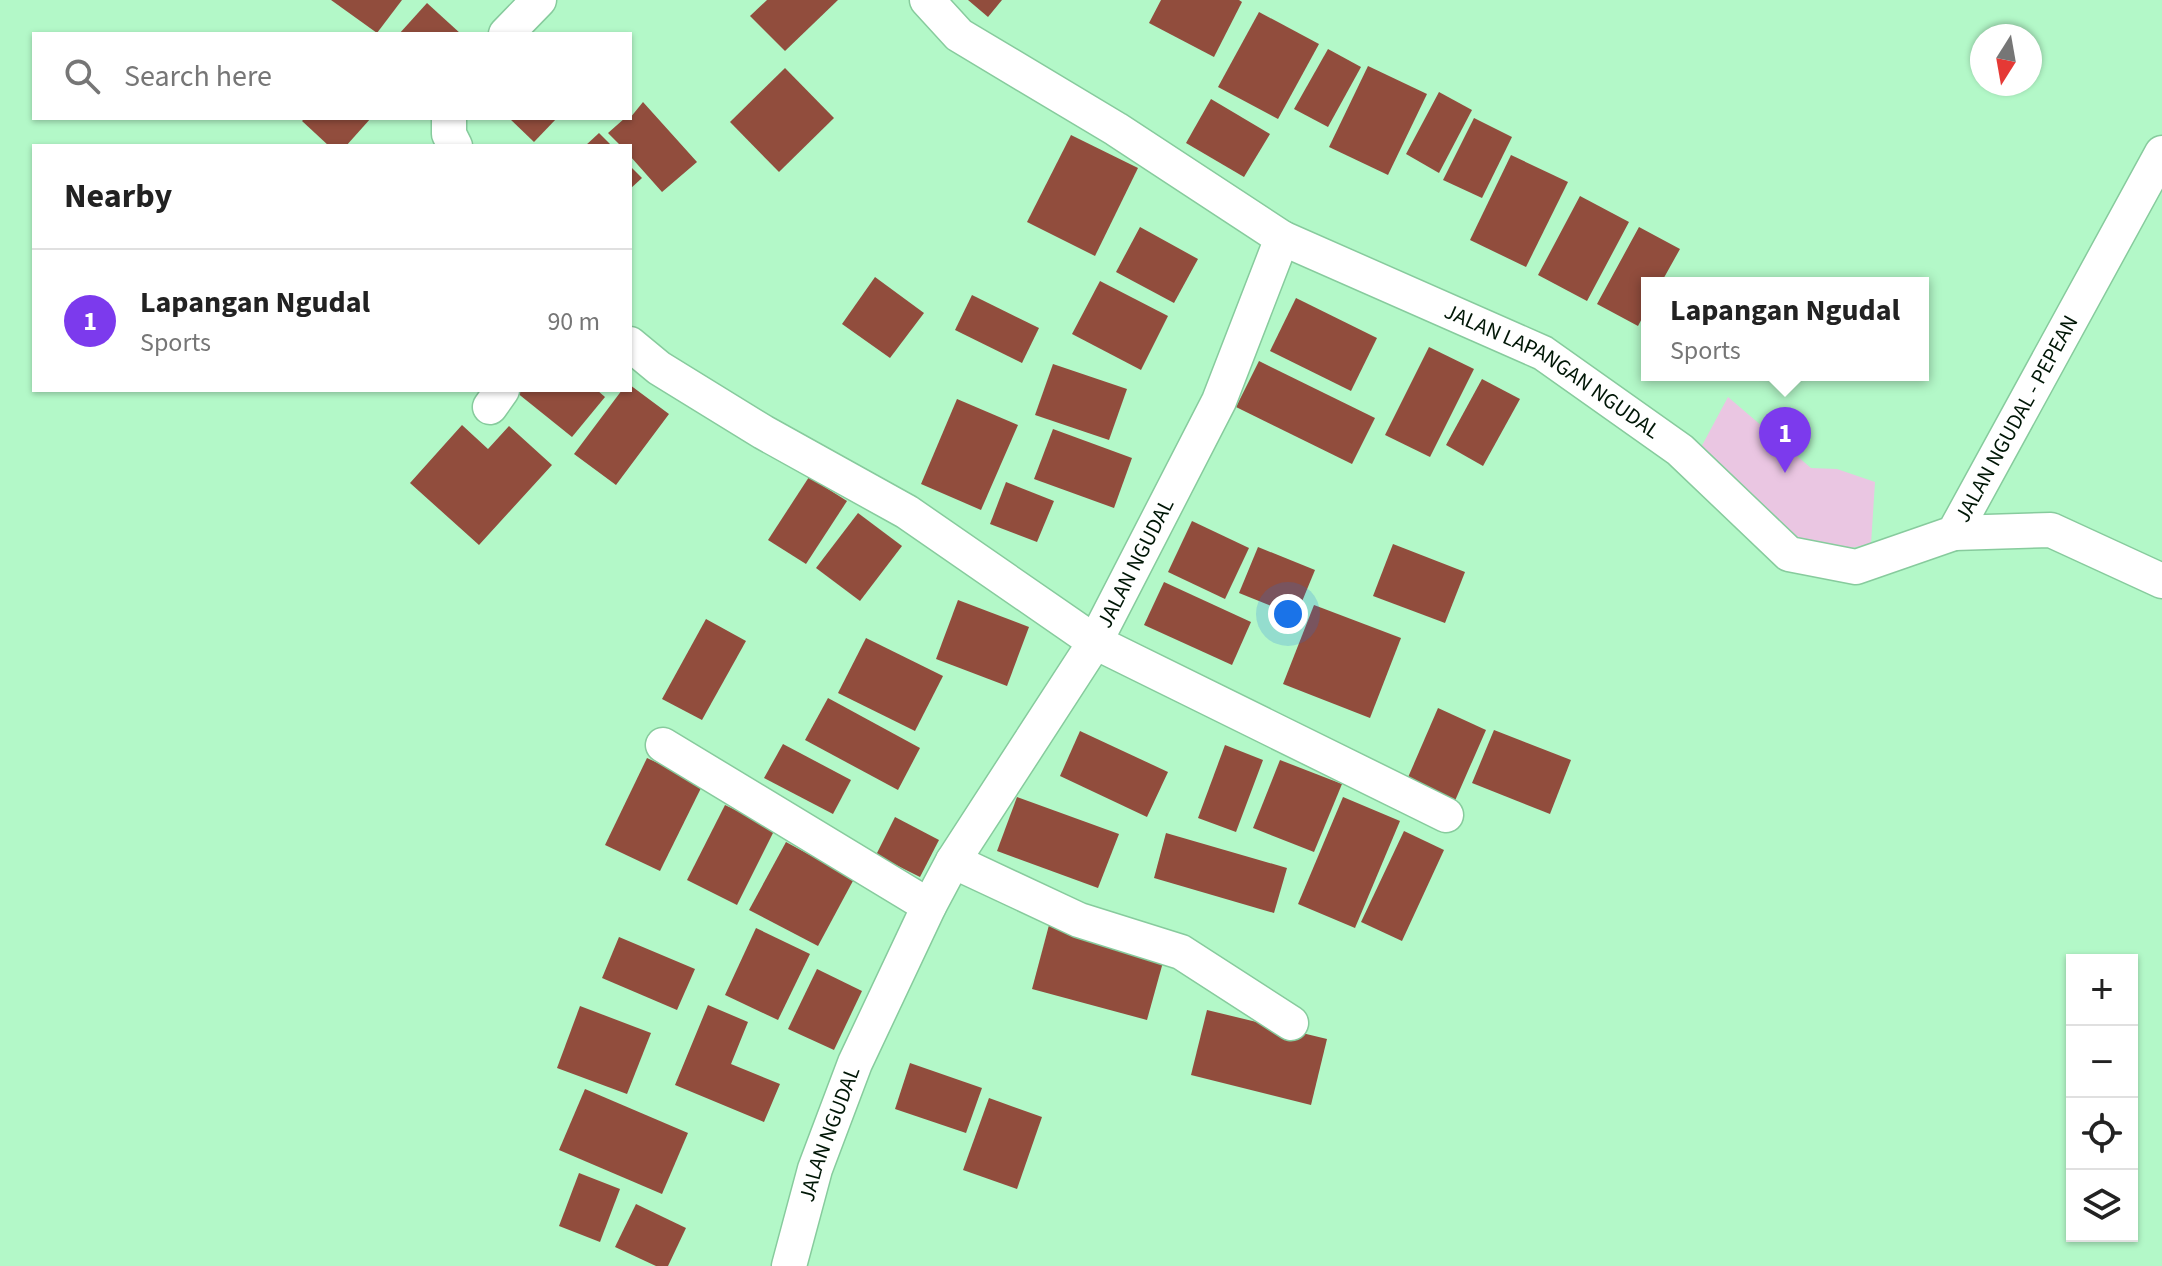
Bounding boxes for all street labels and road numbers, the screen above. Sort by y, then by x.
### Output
street label: JALAN LAPANGAN NGUDAL [1439,295,1667,447]
street label: JALAN NGUDAL - PEPEAN [1947,309,2086,528]
street label: JALAN NGUDAL [1089,492,1182,634]
street label: JALAN NGUDAL [791,1062,868,1205]

